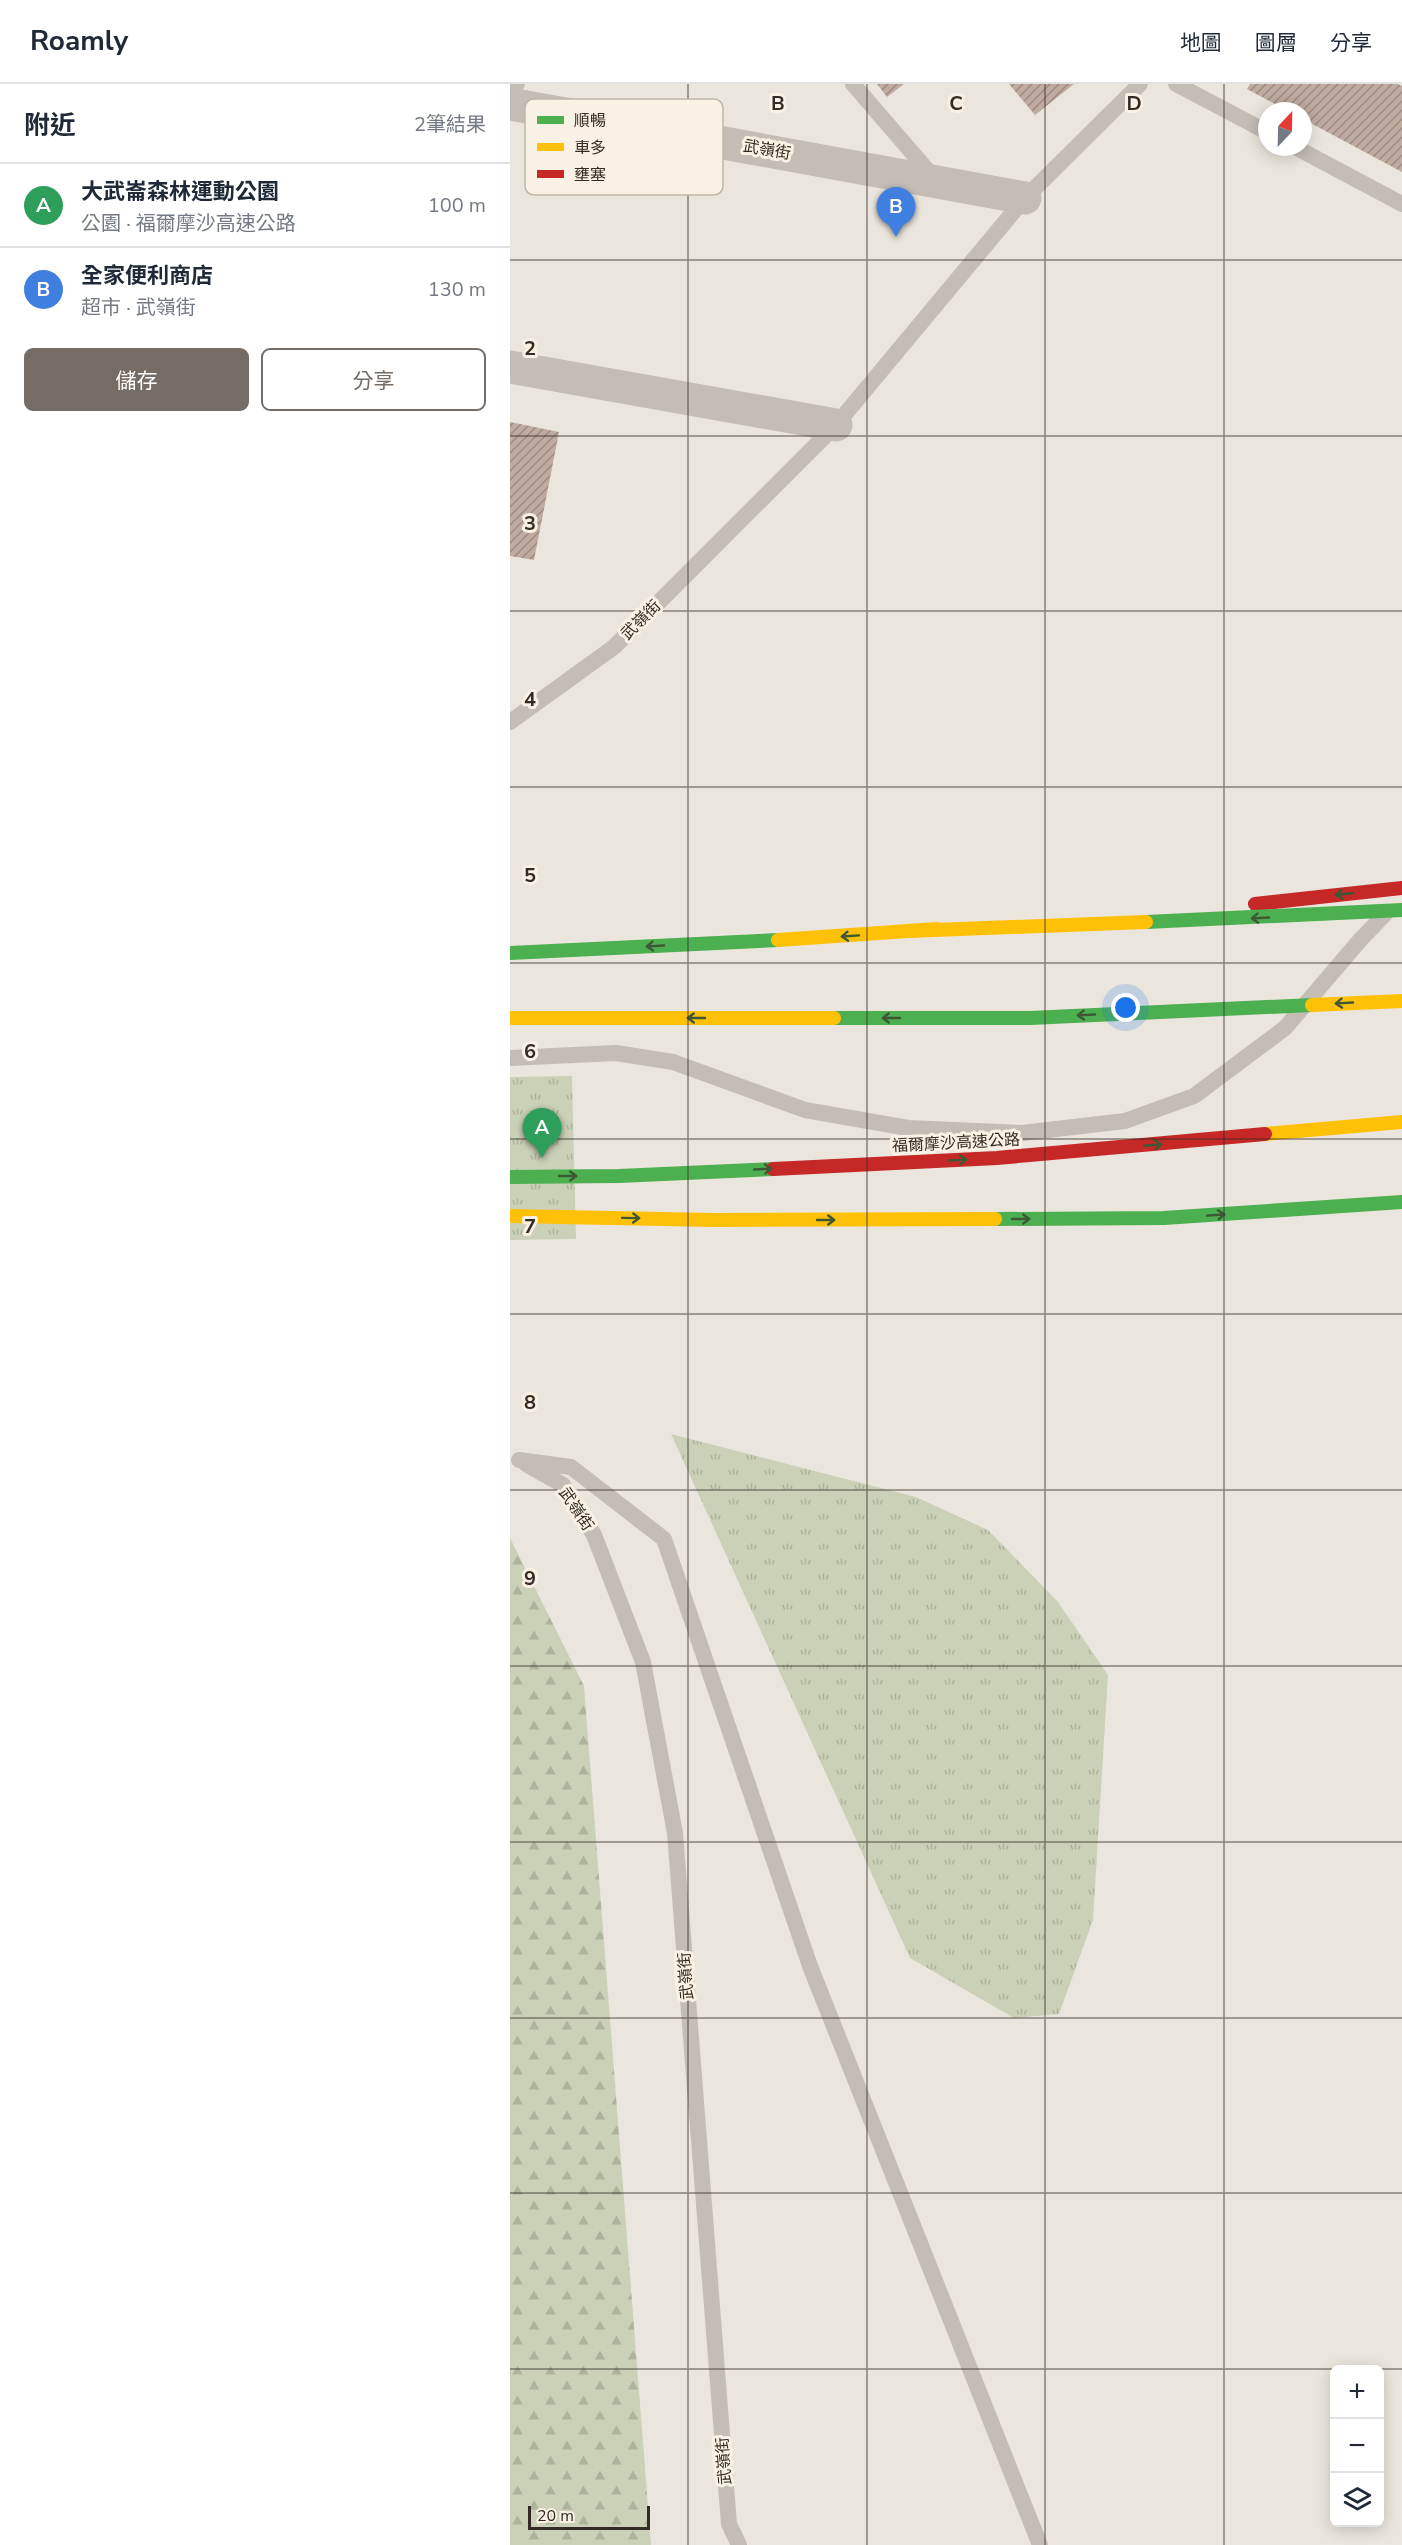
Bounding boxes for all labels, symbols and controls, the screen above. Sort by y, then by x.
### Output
text: Roamly [30,22,128,60]
text: 地圖 [1180,29,1222,57]
text: 圖層 [1255,29,1297,57]
text: 分享 [1330,29,1372,57]
text: B [771,90,785,117]
text: C [949,90,963,117]
text: D [1126,90,1142,117]
legend [525,99,723,195]
north arrow [1258,102,1312,156]
text: 附近 [24,108,76,143]
text: 順暢 [574,110,606,132]
text: 2筆結果 [414,111,486,138]
street label: 武嶺街 [741,135,793,165]
text: 車多 [574,137,606,159]
text: 壅塞 [574,164,606,186]
text: 大武崙森林運動公園 [81,177,279,207]
pin: B [876,188,916,237]
text: A [36,192,51,219]
text: 100 m [428,192,486,219]
text: 公園 · 福爾摩沙高速公路 [81,210,296,237]
text: 全家便利商店 [81,261,213,291]
text: B [37,276,50,303]
text: 130 m [428,276,486,303]
text: 超市 · 武嶺街 [81,294,196,321]
text: 2 [524,335,536,362]
button: 儲存 [24,348,249,411]
button: 分享 [261,348,486,411]
text: 3 [524,510,536,537]
street label: 武嶺街 [616,595,666,645]
text: 4 [524,686,536,713]
text: 5 [524,862,536,889]
one-way arrow [1334,889,1354,900]
one-way arrow [1250,913,1270,924]
one-way arrow [840,930,860,941]
one-way arrow [645,940,665,951]
your location [1111,993,1140,1022]
one-way arrow [1334,998,1354,1009]
one-way arrow [1076,1010,1096,1021]
one-way arrow [686,1012,706,1024]
one-way arrow [881,1012,901,1024]
text: 6 [524,1038,536,1065]
pin: A [522,1108,561,1158]
street label: 福爾摩沙高速公路 [892,1129,1020,1157]
one-way arrow [1142,1139,1162,1150]
one-way arrow [948,1154,968,1165]
one-way arrow [753,1164,773,1175]
one-way arrow [558,1170,578,1182]
one-way arrow [1206,1209,1226,1220]
text: 7 [524,1213,536,1240]
one-way arrow [621,1213,641,1224]
one-way arrow [1011,1213,1031,1225]
one-way arrow [816,1214,836,1226]
text: 8 [524,1389,536,1416]
street label: 武嶺街 [553,1483,599,1535]
text: 9 [524,1565,536,1592]
street label: 武嶺街 [673,1951,699,2001]
map controls [1330,2365,1384,2527]
button: + [1330,2365,1384,2419]
button: − [1330,2419,1384,2473]
street label: 武嶺街 [711,2436,737,2486]
button: layers [1330,2473,1384,2527]
scale bar [528,2503,650,2530]
text: 20 m [537,2505,574,2527]

